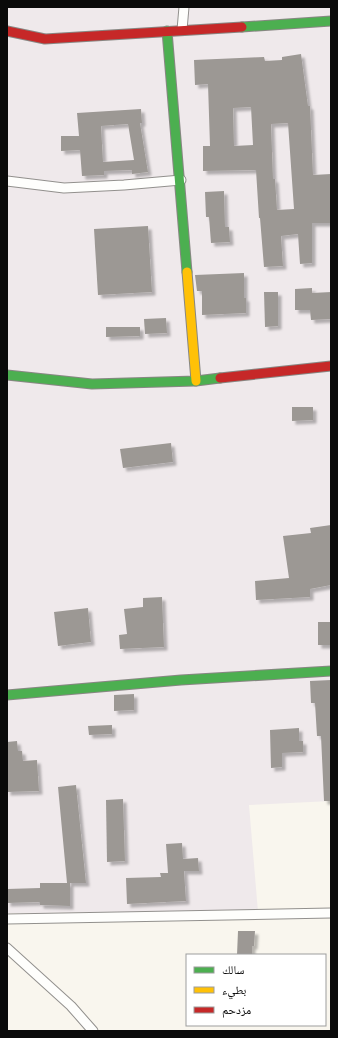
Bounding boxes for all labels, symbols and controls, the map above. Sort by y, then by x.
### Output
legend [186,954,326,1026]
text: سالك [222,962,244,978]
text: بطيء [222,982,246,1000]
text: مزدحم [222,1002,251,1018]

